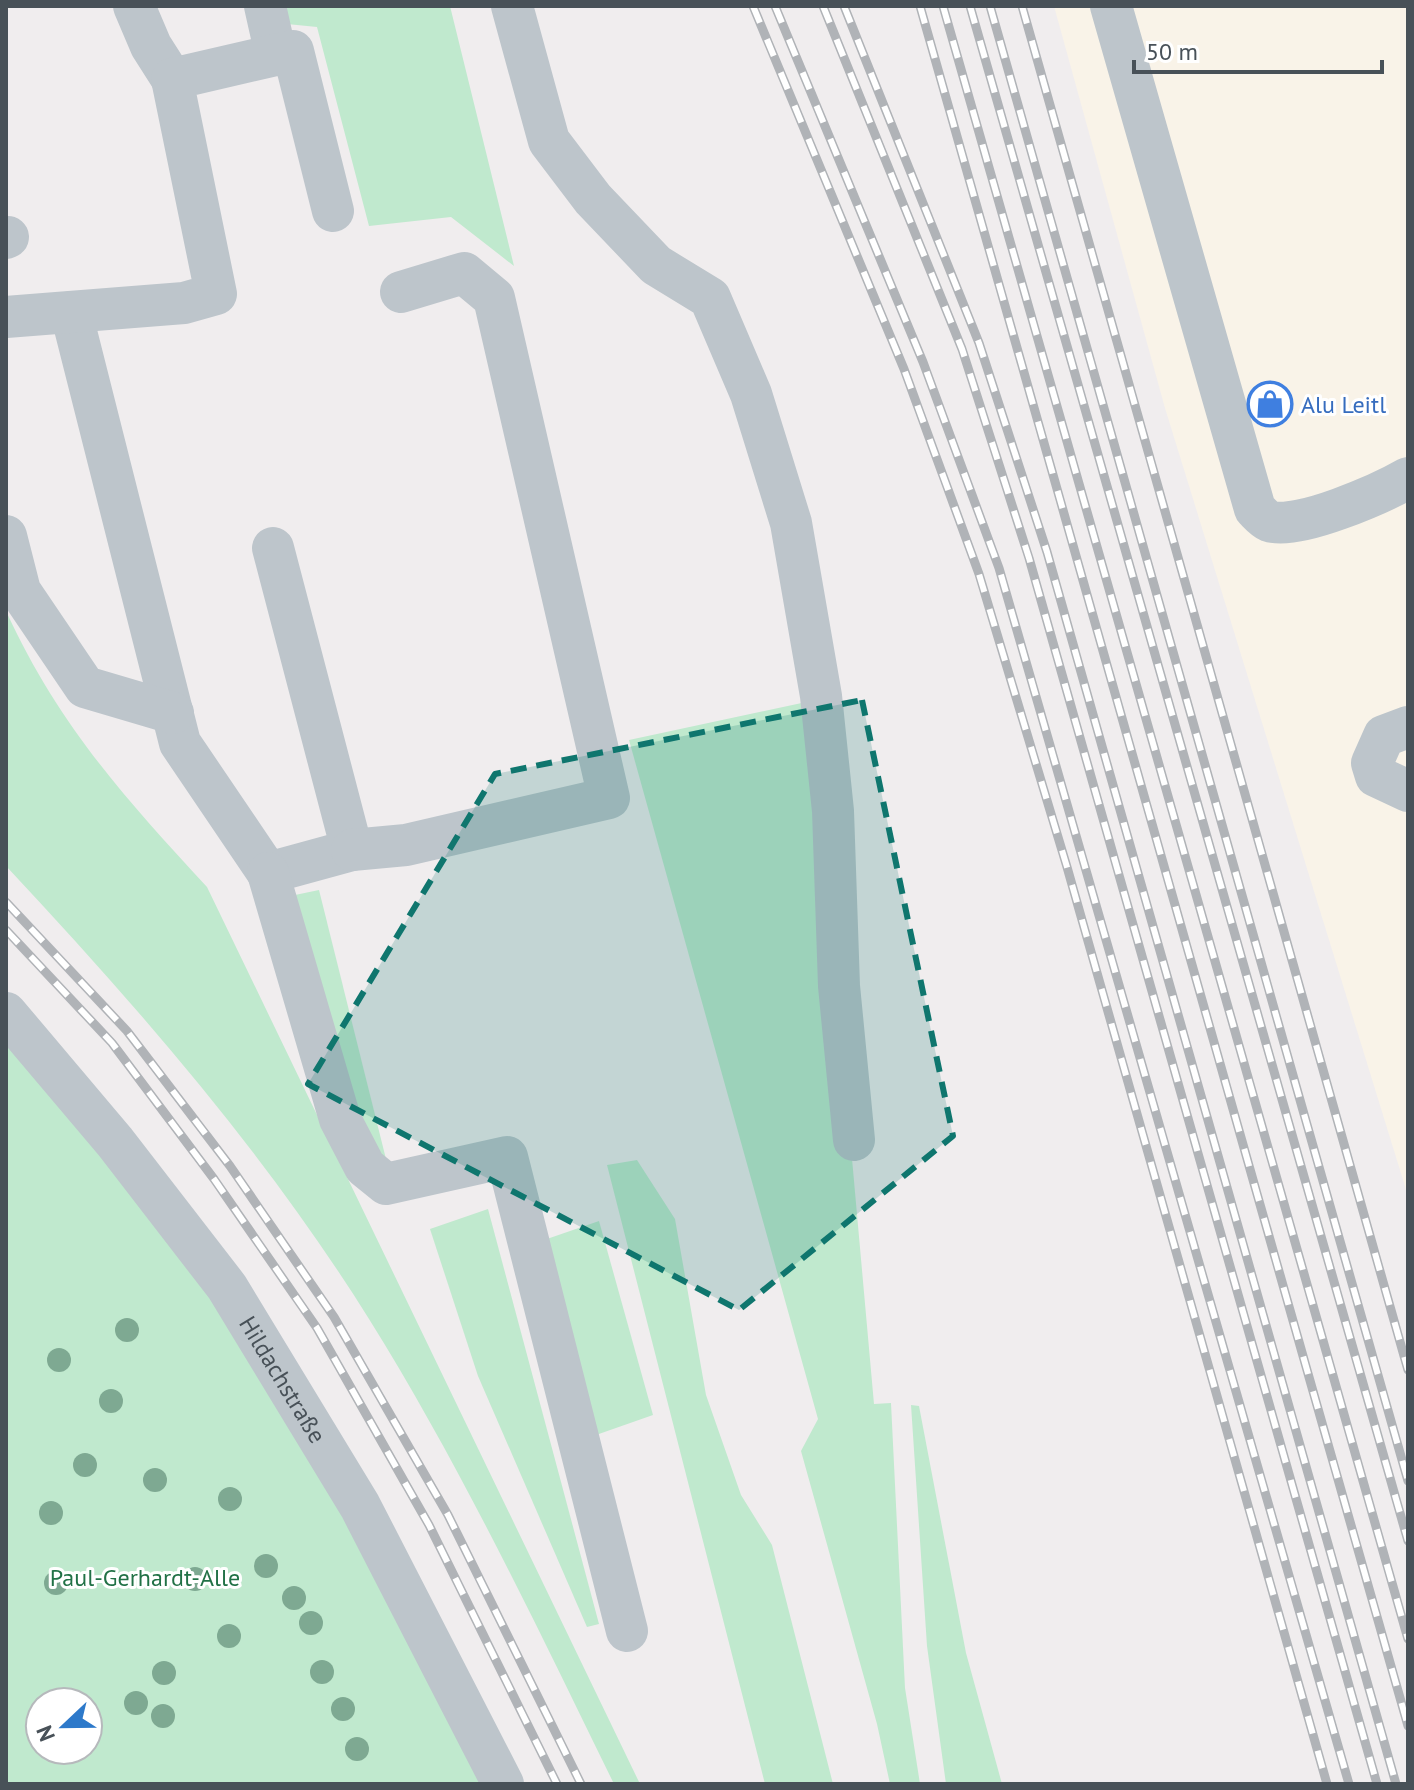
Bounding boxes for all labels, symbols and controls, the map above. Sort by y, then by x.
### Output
scale bar [1134,24,1382,74]
text: 50 m [1146,36,1198,67]
shop icon: Alu Leitl [1246,380,1294,428]
place label: Alu Leitl [1301,389,1386,420]
street label: Hildachstraße [233,1310,333,1448]
park label: Paul-Gerhardt-Alle [50,1562,240,1593]
north arrow [24,1686,104,1766]
text: N [30,1722,61,1745]

